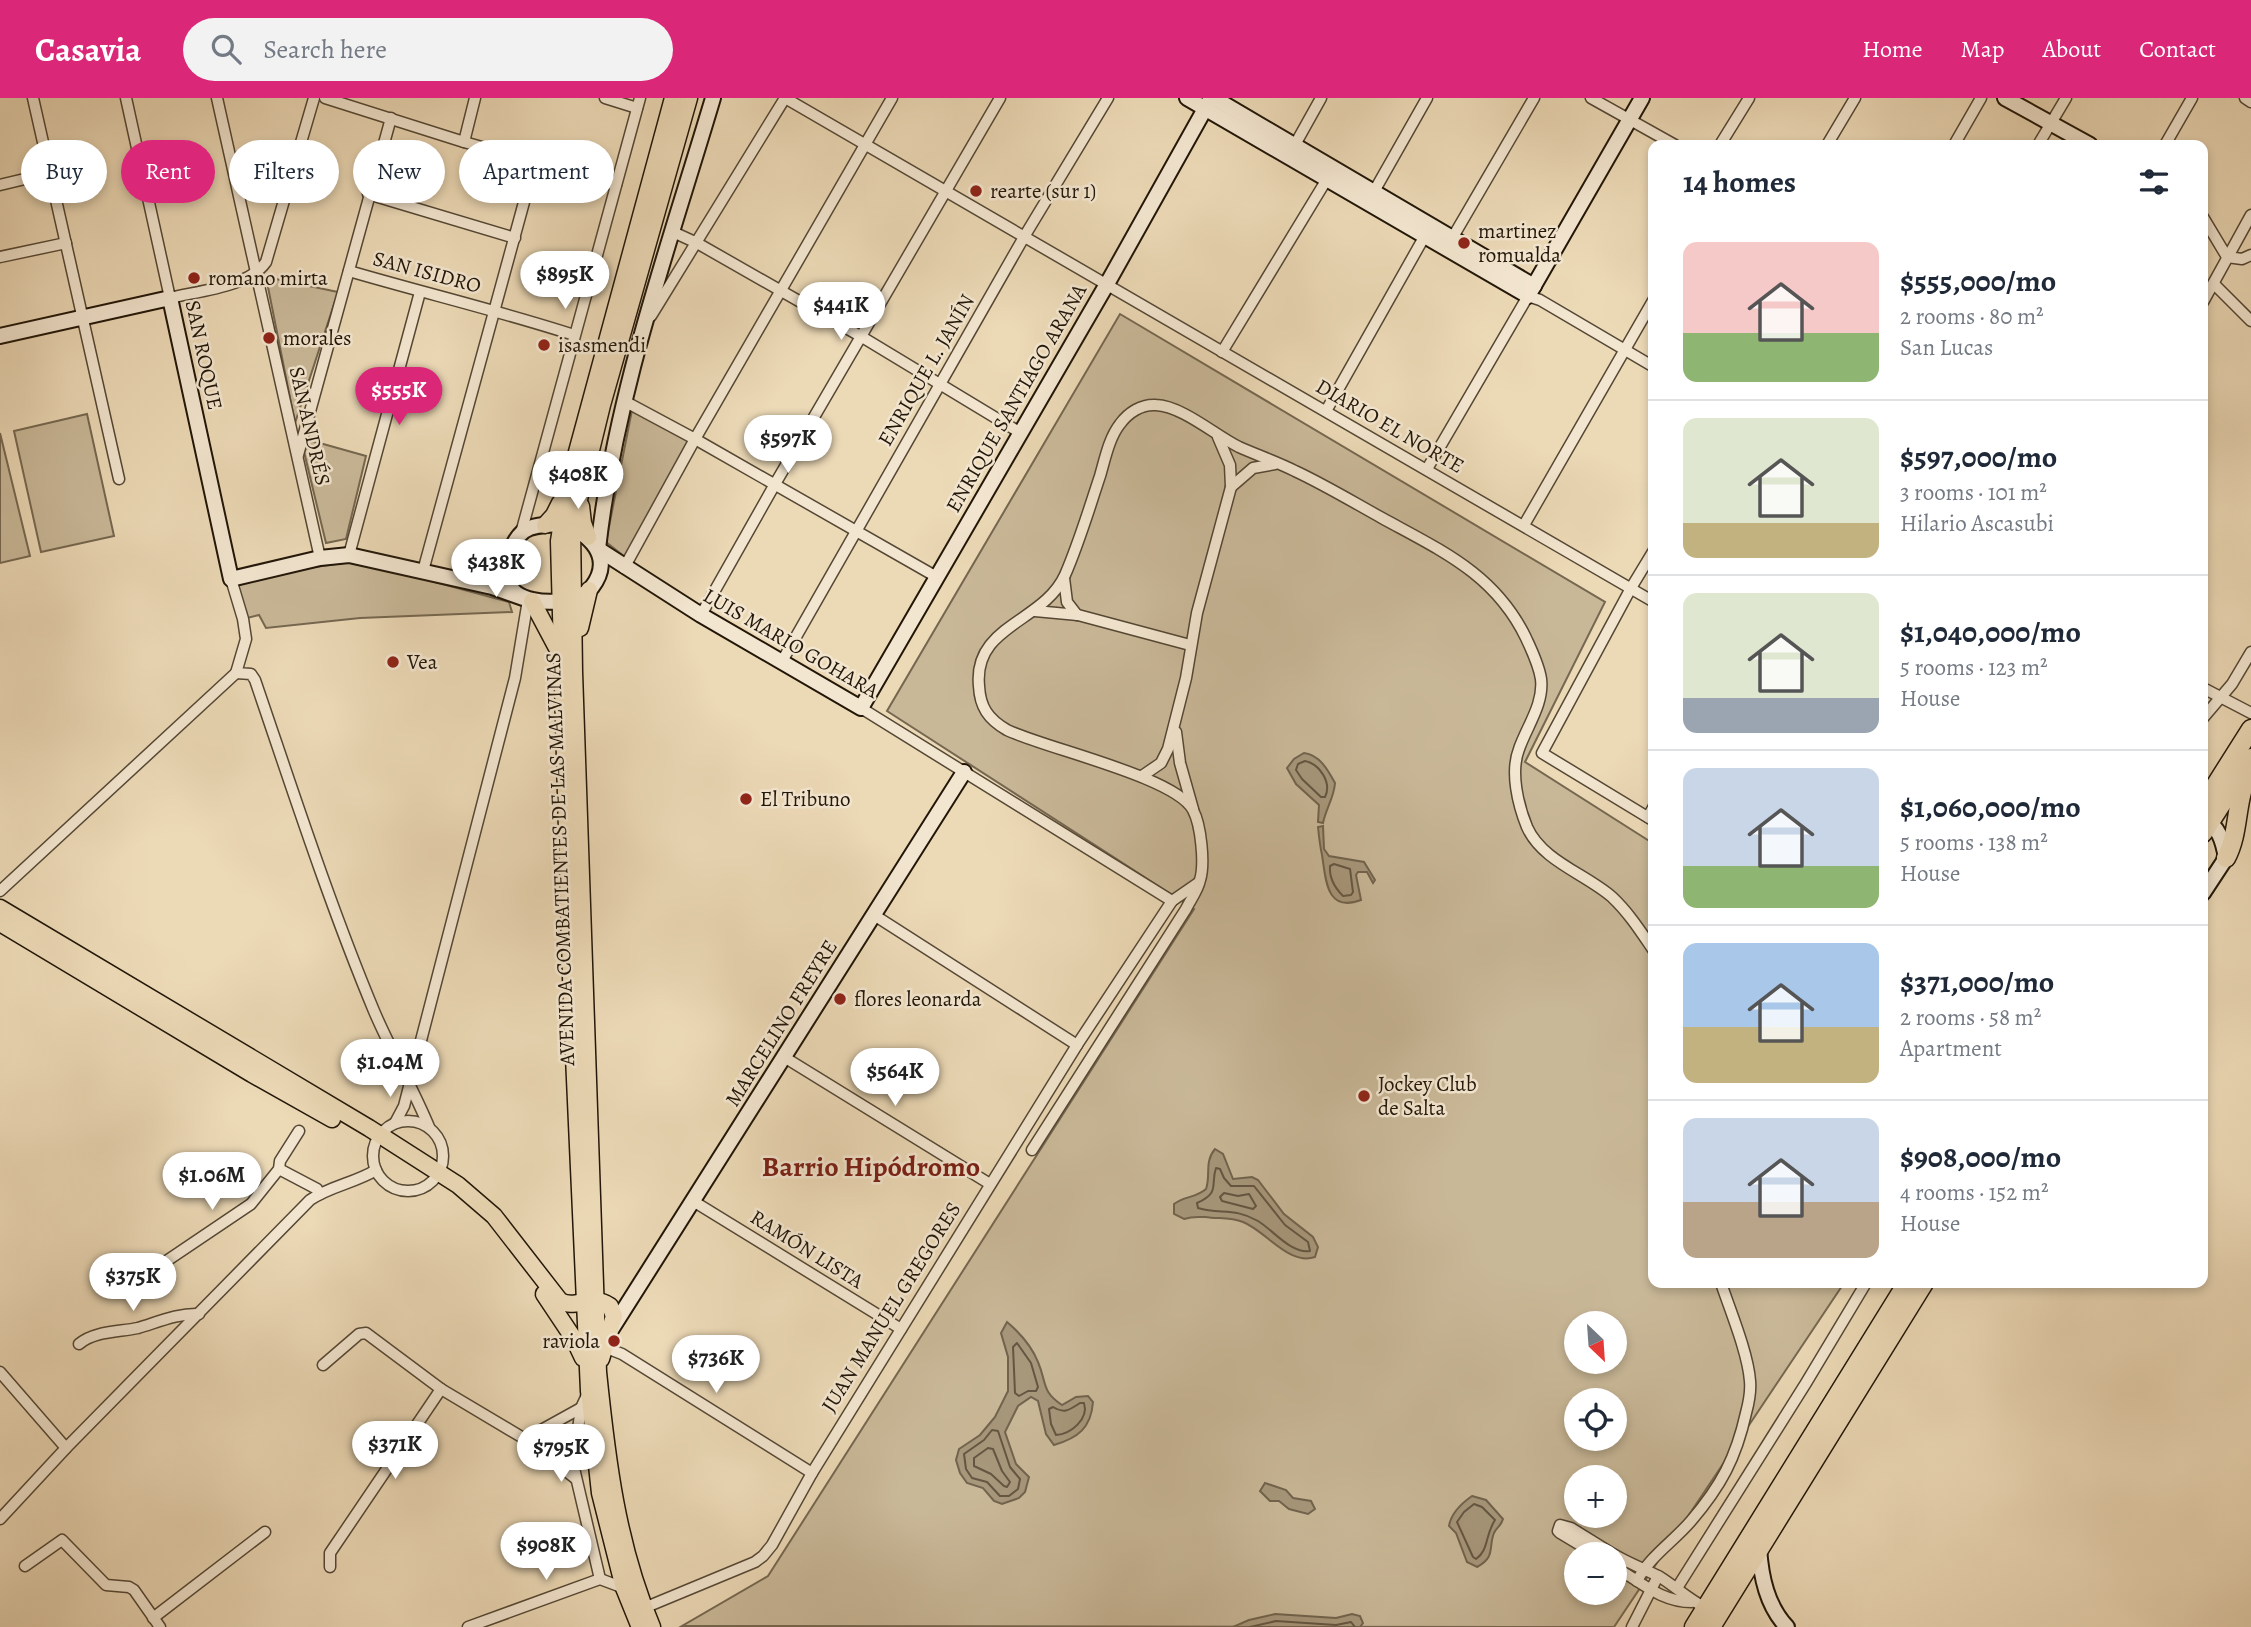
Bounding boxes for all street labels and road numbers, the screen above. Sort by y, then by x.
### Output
street label: SAN ISIDRO [370,244,484,300]
street label: ENRIQUE SANTIAGO ARANA [939,278,1093,517]
street label: ENRIQUE L. JANÍN [871,289,981,451]
street label: SAN ROQUE [179,298,229,412]
street label: SAN ANDRÉS [283,364,337,488]
street label: DIARIO EL NORTE [1311,372,1469,480]
street label: LUIS MARIO GOHARA [698,581,885,705]
street label: AVENIDA COMBATIENTES DE LAS MALVINAS [539,652,581,1067]
street label: MARCELINO FREYRE [718,934,844,1112]
street label: JUAN MANUEL GREGORES [815,1197,967,1417]
street label: RAMÓN LISTA [745,1203,870,1295]

